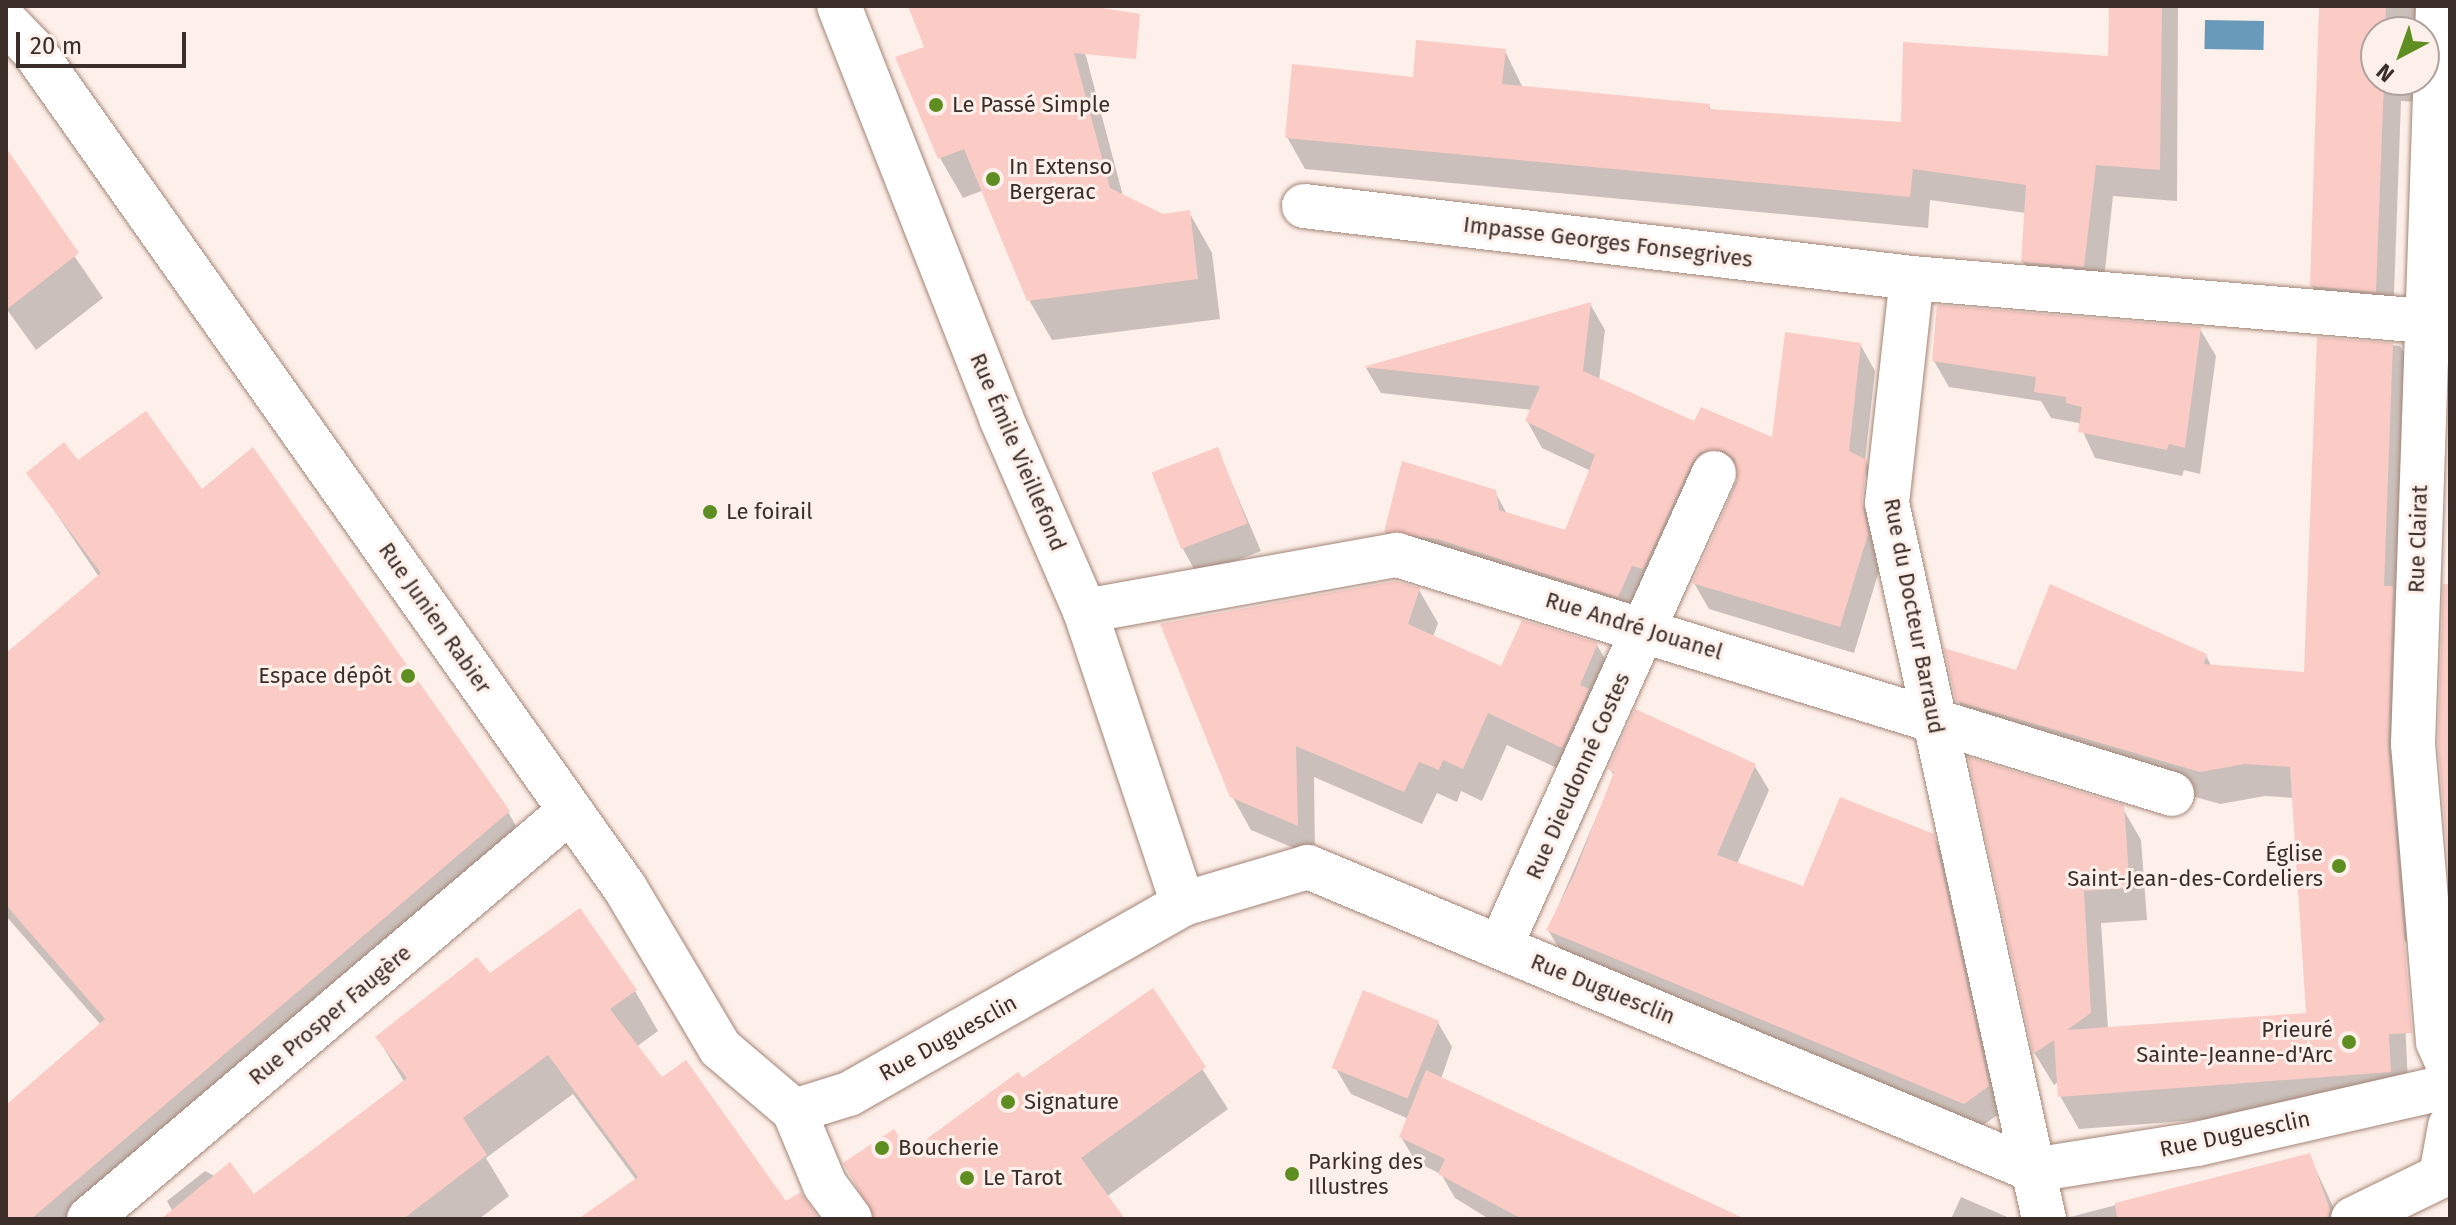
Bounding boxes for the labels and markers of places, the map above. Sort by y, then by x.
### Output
place label: Le Passé Simple [952,92,1110,118]
marker: Le Passé Simple [927,96,945,114]
place label: In Extenso Bergerac [1009,153,1112,204]
marker: In Extenso Bergerac [984,170,1002,188]
place label: Le foirail [726,499,813,525]
marker: Le foirail [701,503,719,521]
place label: Espace dépôt [258,663,392,689]
marker: Espace dépôt [399,667,417,685]
place label: Église Saint-Jean-des-Cordeliers [2067,840,2323,892]
marker: Église Saint-Jean-des-Cordeliers [2330,857,2348,875]
place label: Prieuré Sainte-Jeanne-d'Arc [2136,1016,2333,1068]
marker: Prieuré Sainte-Jeanne-d'Arc [2340,1033,2358,1051]
place label: Signature [1024,1089,1119,1115]
marker: Signature [999,1093,1017,1111]
place label: Boucherie [898,1135,999,1161]
marker: Boucherie [873,1139,891,1157]
place label: Parking des Illustres [1308,1148,1423,1200]
place label: Le Tarot [983,1165,1062,1191]
marker: Parking des Illustres [1283,1165,1301,1183]
marker: Le Tarot [958,1169,976,1187]

